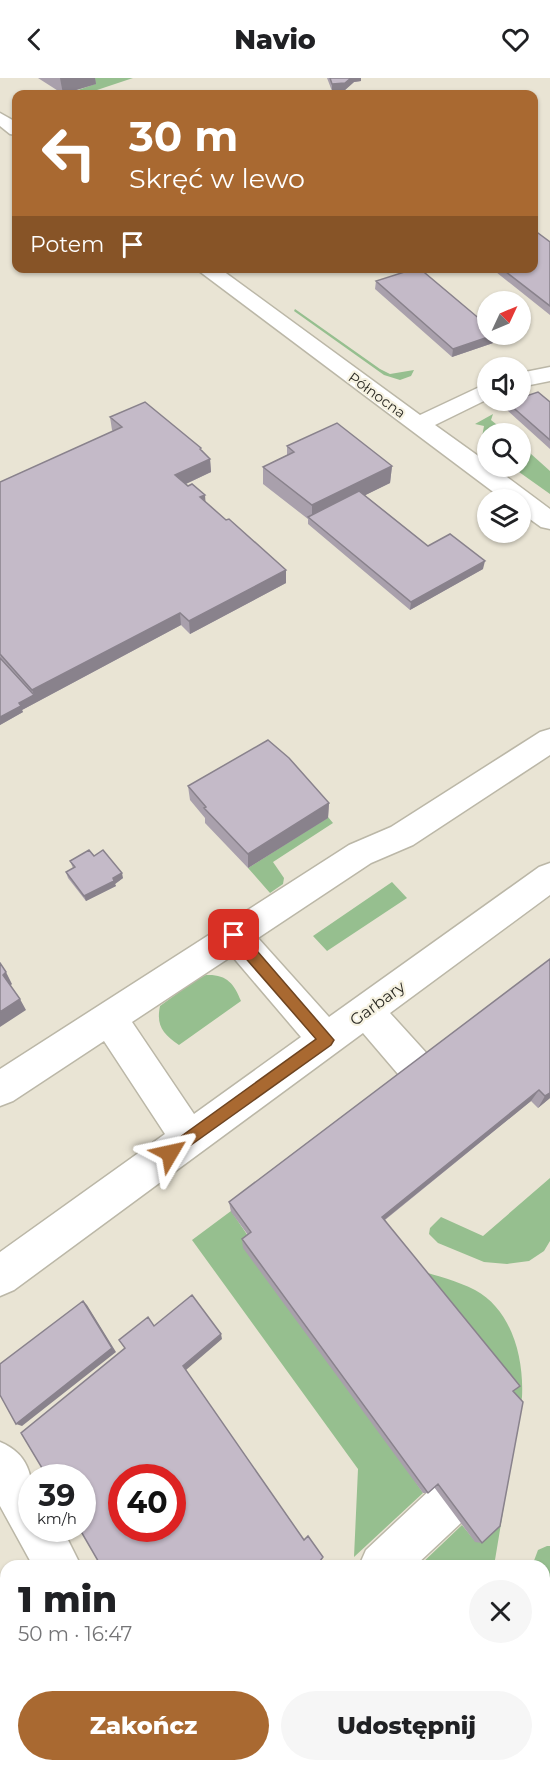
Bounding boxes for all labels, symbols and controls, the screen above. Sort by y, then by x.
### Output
icon: back [18,23,51,56]
text: Navio [234,23,316,56]
icon: heart [499,23,532,56]
text: 30 m [129,110,238,162]
icon: left [30,114,108,192]
text: Skręć w lewo [129,162,305,195]
icon: arrive [116,228,149,261]
text: Potem [30,231,104,258]
north arrow [477,291,531,345]
map controls [477,291,531,543]
button: sound [477,357,531,411]
street label: Północna [345,368,409,422]
button: search [477,423,531,477]
button: layers [477,489,531,543]
pin [208,909,259,960]
icon: arrive [217,918,250,951]
street label: Garbary [346,977,409,1030]
position arrow [138,1121,202,1185]
speed limit sign: 40 [108,1464,186,1542]
text: 39 [39,1477,75,1514]
text: km/h [37,1509,77,1528]
text: 1 min [18,1577,117,1621]
button: close [469,1580,532,1643]
text: 50 m · 16:47 [18,1622,132,1646]
button: Zakończ [18,1691,269,1760]
button: Udostępnij [281,1691,532,1760]

